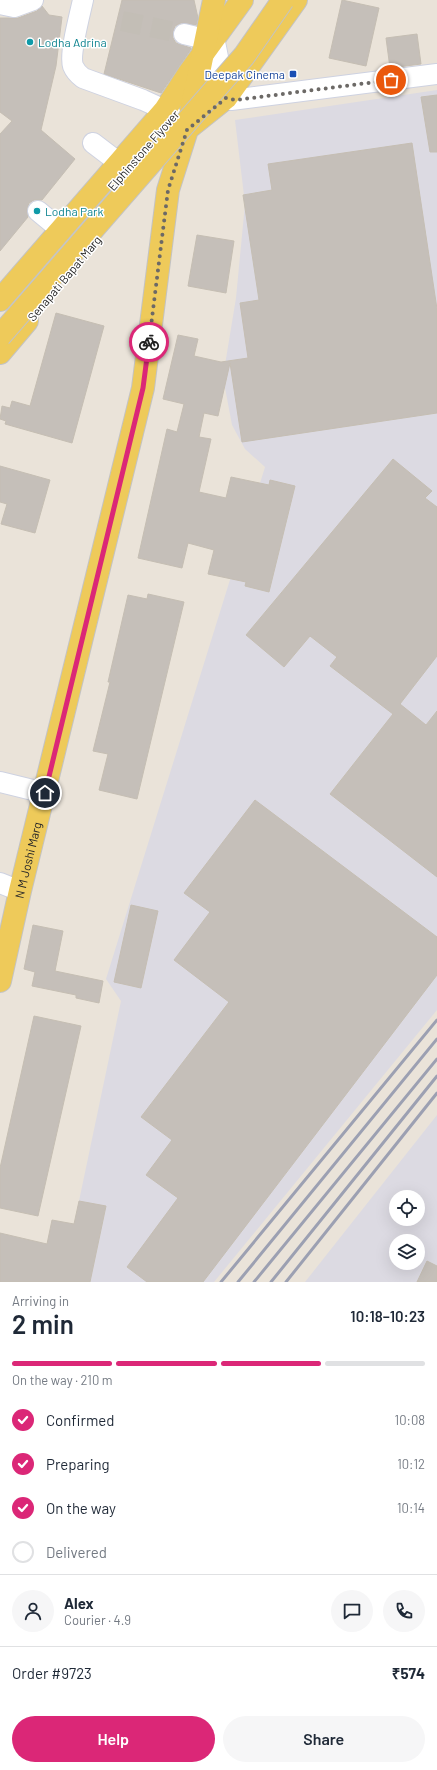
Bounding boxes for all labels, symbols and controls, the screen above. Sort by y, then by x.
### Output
place label: Lodha Adrina [38,35,107,49]
marker: Lodha Adrina [25,37,35,47]
pin [374,63,408,97]
place label: Deepak Cinema [204,67,285,81]
marker: Deepak Cinema [288,69,298,79]
icon: bag [380,69,402,91]
street label: Elphinstone Flyover [104,107,182,193]
place label: Lodha Park [45,204,104,218]
marker: Lodha Park [32,206,42,216]
street label: Senapati Bapat Marg [24,233,104,323]
courier [129,322,169,362]
icon: bike [138,331,160,353]
pin [28,776,62,810]
icon: home [34,782,56,804]
street label: N M Joshi Marg [12,820,44,900]
map controls [389,1190,425,1270]
button: locate [389,1190,425,1226]
button: layers [389,1234,425,1270]
text: Arriving in [12,1293,69,1309]
text: 10:18–10:23 [350,1307,425,1325]
text: 2 min [12,1308,74,1339]
text: On the way · 210 m [12,1372,113,1388]
icon: check [12,1409,34,1431]
text: Confirmed [46,1411,114,1429]
text: 10:08 [395,1412,425,1428]
icon: check [12,1453,34,1475]
text: Preparing [46,1455,110,1473]
text: 10:12 [397,1456,425,1472]
icon: check [12,1497,34,1519]
text: On the way [46,1499,116,1517]
text: 10:14 [397,1500,425,1516]
text: Delivered [46,1543,107,1561]
button: person [12,1590,54,1632]
button: chat [331,1590,373,1632]
button: phone [383,1590,425,1632]
text: Alex [64,1594,94,1612]
text: Courier · 4.9 [64,1612,131,1628]
text: Order #9723 [12,1664,92,1682]
text: ₹574 [392,1664,425,1682]
button: Help [12,1716,215,1762]
button: Share [223,1716,425,1762]

